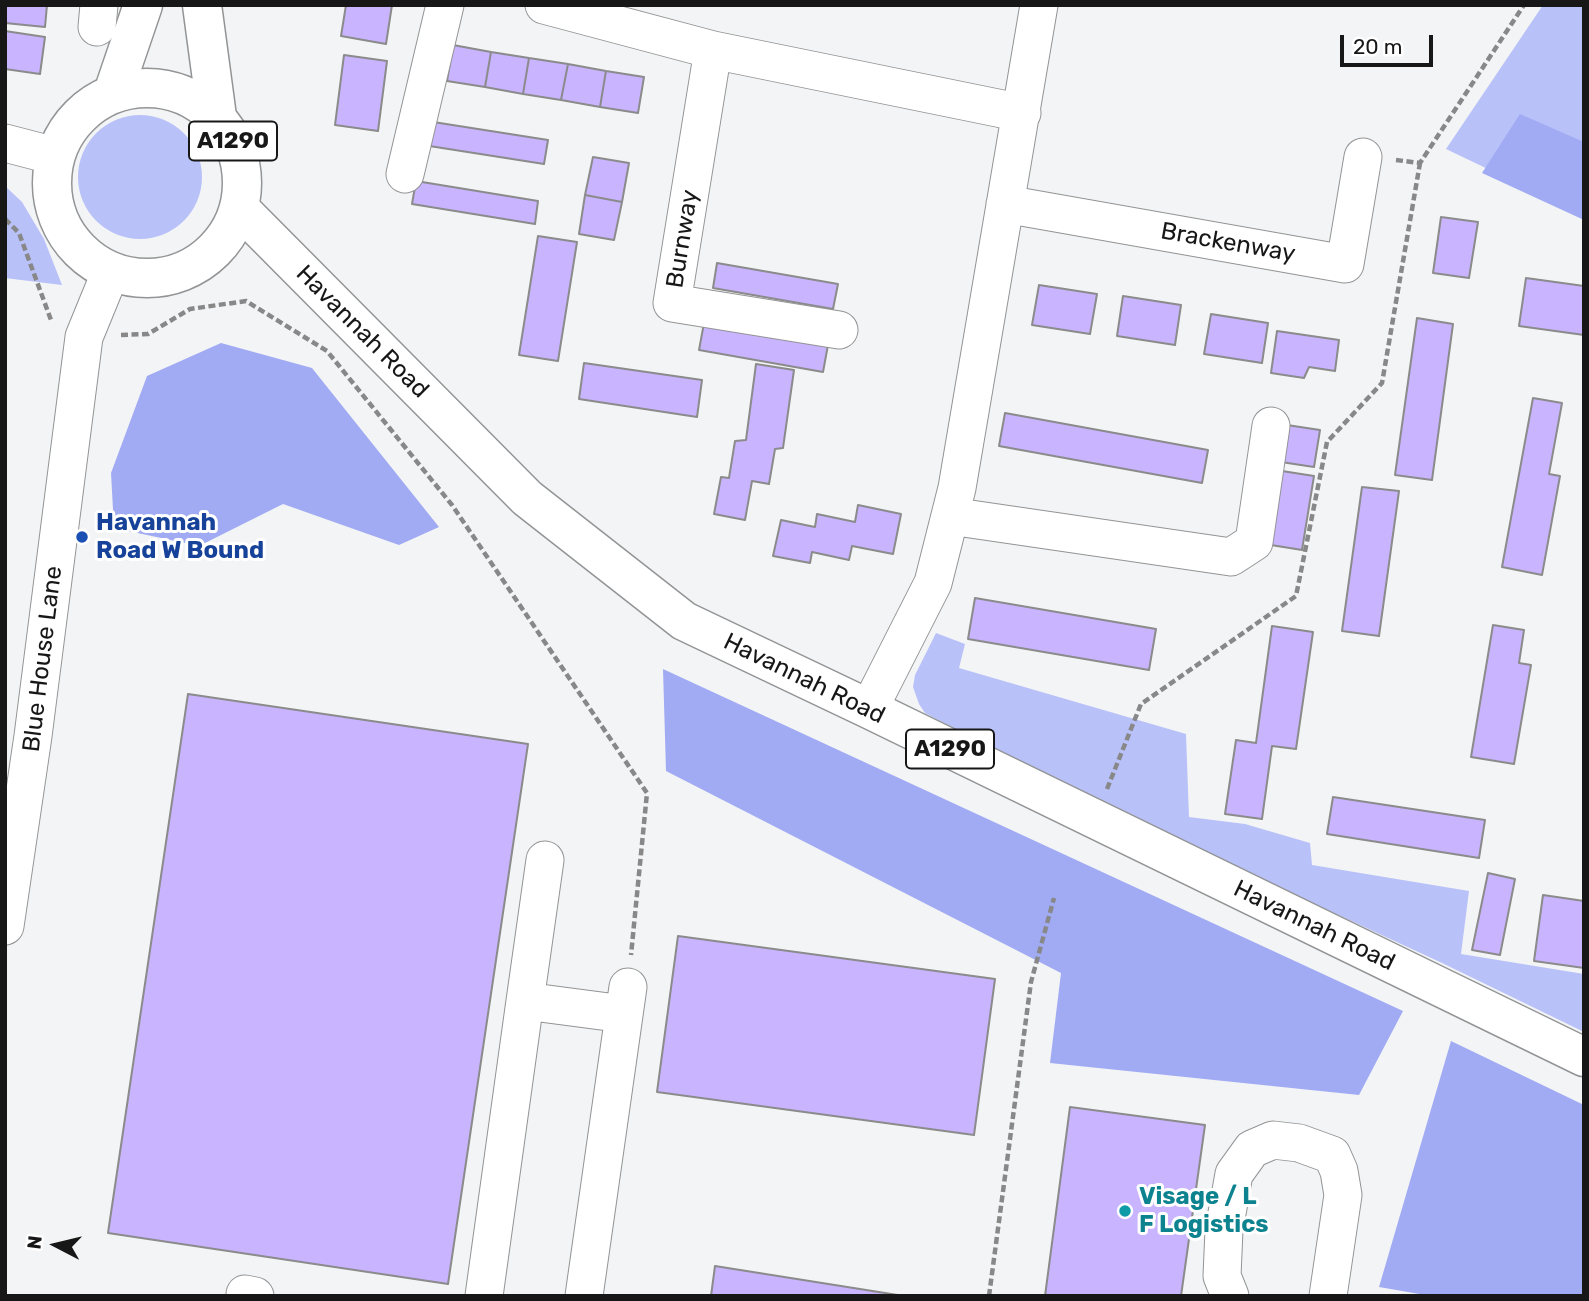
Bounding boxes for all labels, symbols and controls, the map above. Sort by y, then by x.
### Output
scale bar [1344,21,1437,65]
text: 20 m [1353,34,1402,59]
road number: A1290 [189,122,277,160]
street label: Burnway [661,188,705,290]
street label: Brackenway [1158,217,1298,269]
street label: Havannah Road [290,260,434,404]
place label: Havannah Road W Bound [96,509,264,565]
marker: Havannah Road W Bound [74,529,90,545]
street label: Blue House Lane [17,564,69,754]
street label: Havannah Road [719,628,889,730]
road number: A1290 [906,730,994,768]
street label: Havannah Road [1229,875,1399,977]
place label: Visage / L F Logistics [1139,1183,1269,1239]
marker: Visage / L F Logistics [1117,1203,1133,1219]
north arrow [21,1210,91,1280]
text: N [22,1234,47,1251]

